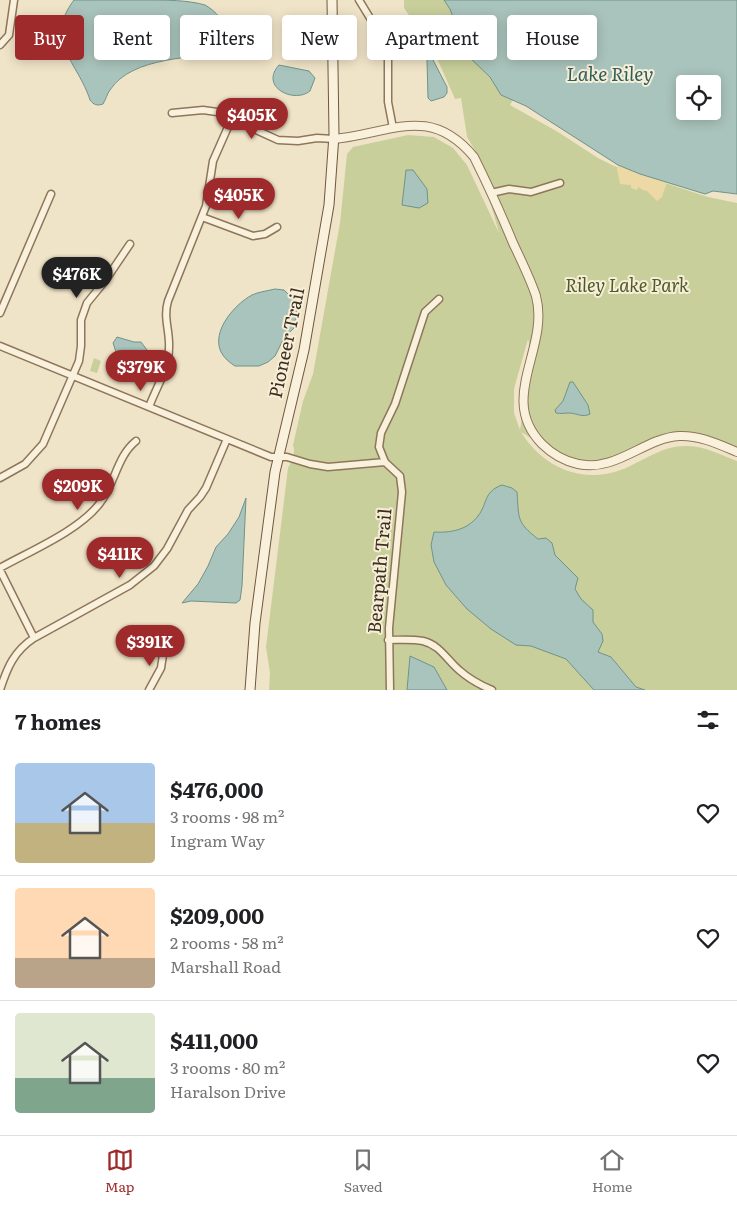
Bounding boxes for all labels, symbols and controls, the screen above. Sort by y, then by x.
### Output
chip: Buy [15,15,84,60]
chip: Rent [94,15,170,60]
chip: Filters [180,15,272,60]
chip: New [282,15,357,60]
chip: Apartment [367,15,497,60]
chip: House [507,15,597,60]
water label: Lake Riley [567,59,653,87]
map controls [676,75,721,120]
button: locate [676,75,721,120]
pin: $405K [217,98,287,140]
text: $405K [227,102,277,126]
pin: $405K [204,178,274,220]
text: $405K [214,182,264,206]
pin: $476K [42,256,112,299]
text: $476K [53,261,101,285]
park label: Riley Lake Park [565,271,689,298]
street label: Pioneer Trail [261,285,310,401]
pin: $379K [106,350,176,392]
text: $379K [117,354,165,378]
pin: $209K [43,468,113,511]
text: $209K [53,473,103,497]
street label: Bearpath Trail [360,507,397,635]
pin: $411K [85,536,155,579]
text: $411K [98,541,142,565]
pin: $391K [115,624,185,667]
text: $391K [127,629,173,653]
text: 7 homes [15,705,101,736]
icon: filters [694,706,722,734]
text: $476,000 [170,773,263,804]
icon: home [55,783,115,843]
icon: heart [694,799,722,827]
text: 3 rooms · 98 m² [170,804,284,828]
text: Ingram Way [170,828,265,852]
text: $209,000 [170,899,264,930]
icon: home [55,908,115,968]
icon: heart [694,924,722,952]
text: 2 rooms · 58 m² [170,930,284,954]
text: Marshall Road [170,954,281,978]
text: $411,000 [170,1024,258,1055]
icon: home [55,1033,115,1093]
icon: heart [694,1049,722,1077]
text: 3 rooms · 80 m² [170,1055,285,1079]
text: Haralson Drive [170,1079,286,1103]
tab: Map [105,1146,134,1196]
tab: Saved [344,1146,383,1196]
tab: Home [592,1146,632,1196]

